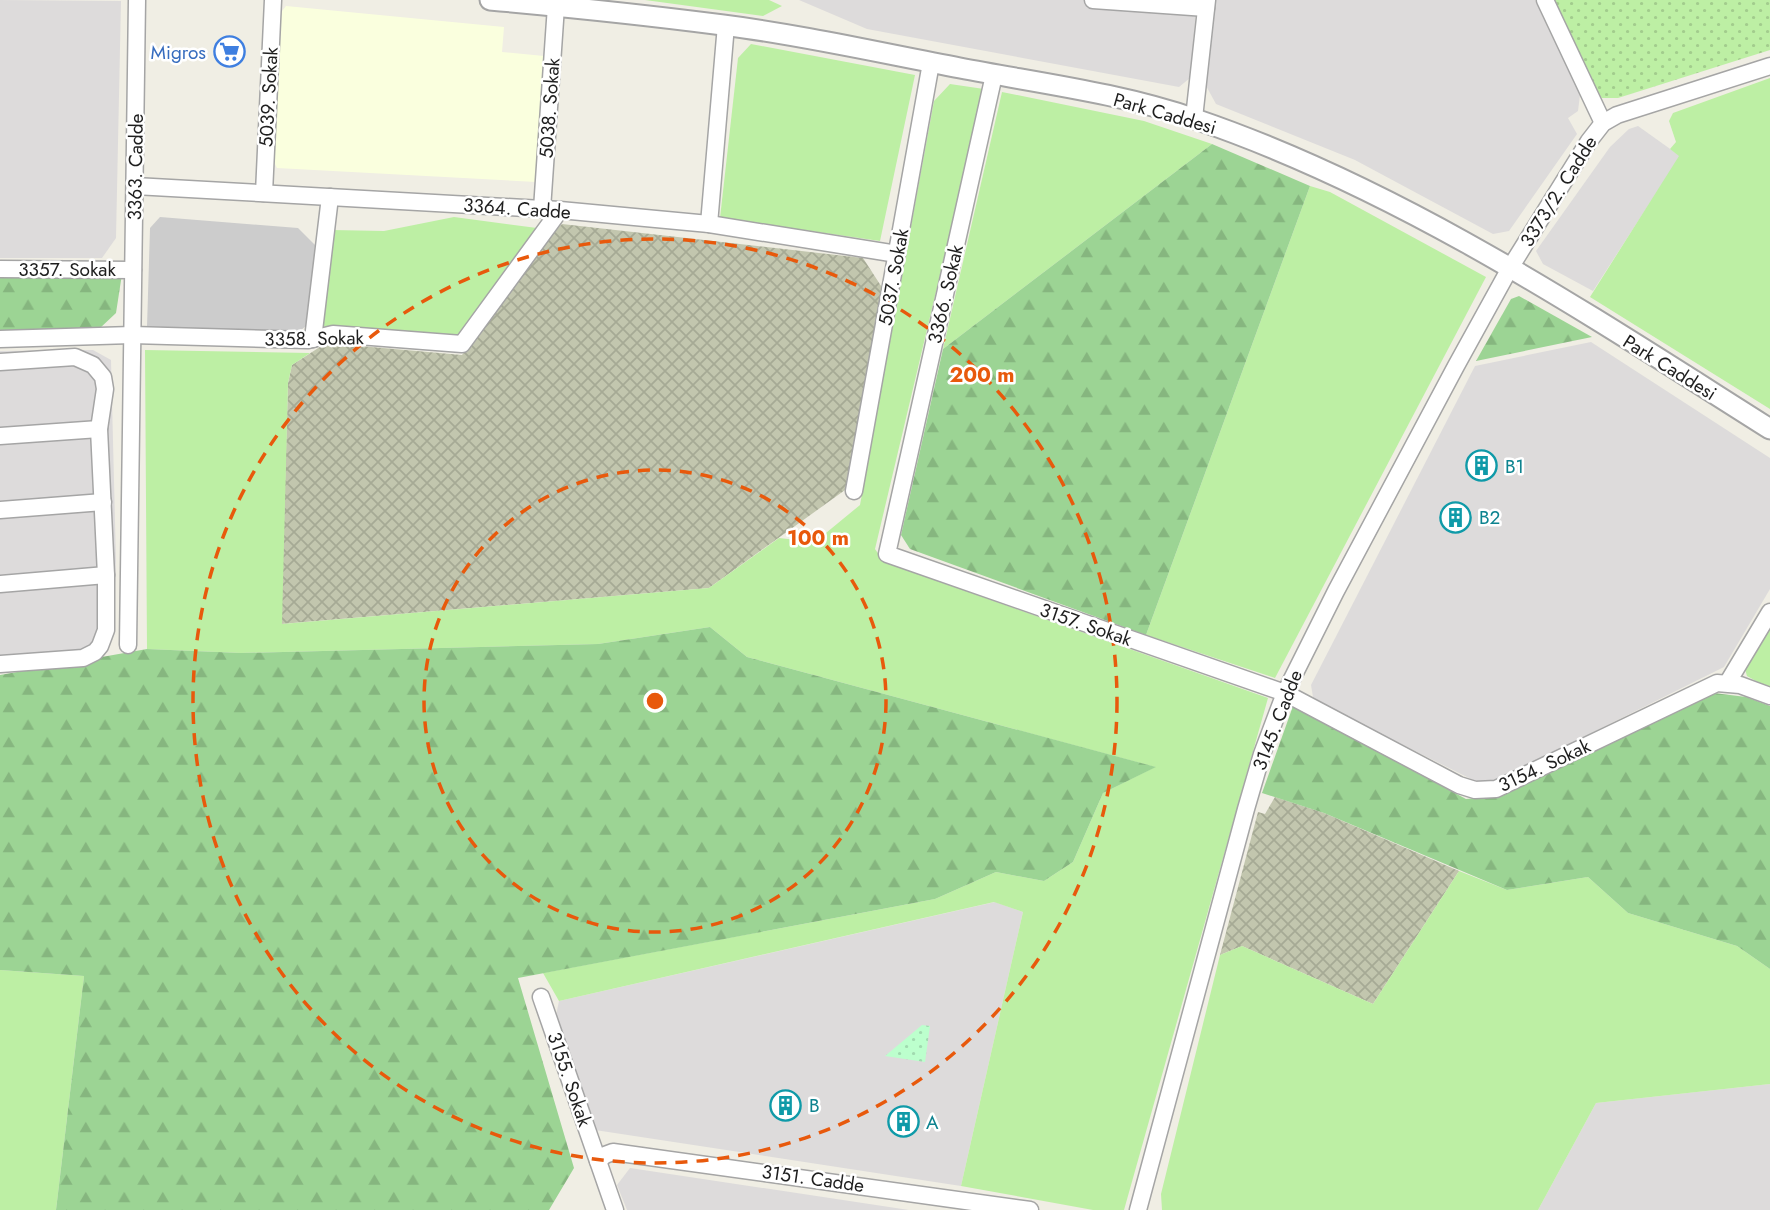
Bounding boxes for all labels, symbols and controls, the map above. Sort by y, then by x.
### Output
supermarket icon: Migros [212,35,246,69]
place label: Migros [151,39,206,66]
street label: 5039. Sokak [252,46,285,148]
street label: 5038. Sokak [533,56,567,159]
street label: Park Caddesi [1110,86,1219,141]
street label: 3363. Cadde [121,113,150,221]
street label: 3373/2. Cadde [1514,130,1603,252]
street label: 3364. Cadde [462,191,572,226]
street label: 5037. Sokak [872,226,915,328]
street label: 3366. Sokak [921,241,970,346]
street label: 3357. Sokak [18,256,116,283]
street label: 3358. Sokak [264,324,365,353]
street label: Park Caddesi [1618,328,1722,407]
text: 200 m [949,360,1015,390]
building icon: B1 [1465,449,1499,483]
place label: B1 [1505,453,1524,480]
building icon: B2 [1439,500,1473,534]
place label: B2 [1479,504,1500,531]
text: 100 m [787,523,849,553]
street label: 3157. Sokak [1036,596,1136,653]
street label: 3145. Cadde [1246,666,1309,774]
centre of rings [643,689,667,713]
street label: 3154. Sokak [1494,732,1595,799]
street label: 3155. Sokak [541,1028,599,1131]
building icon: B [769,1088,803,1122]
place label: B [809,1092,820,1119]
building icon: A [886,1105,920,1139]
place label: A [926,1109,939,1136]
street label: 3151. Cadde [760,1158,866,1199]

